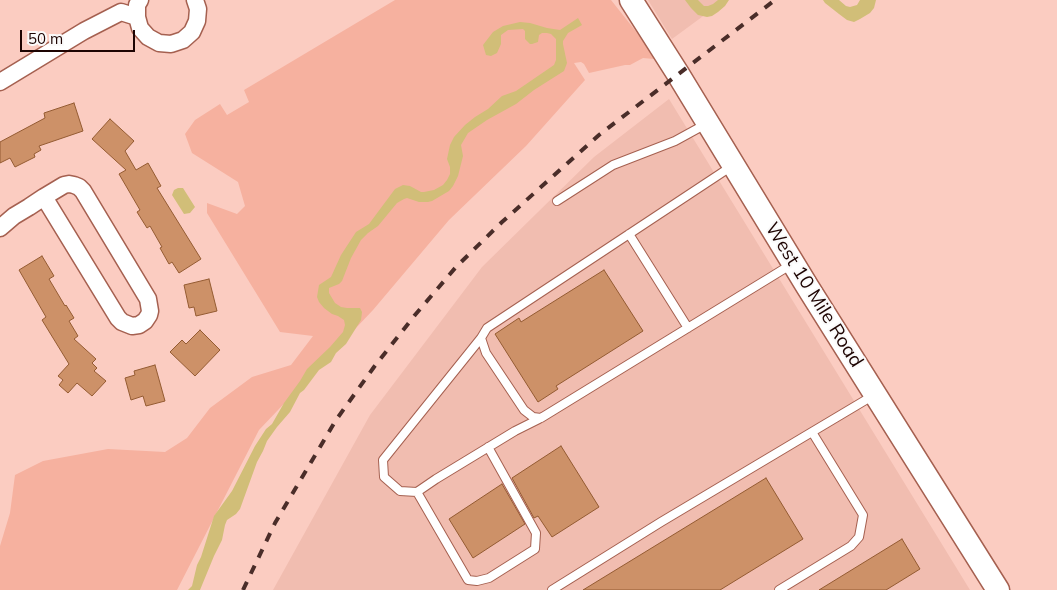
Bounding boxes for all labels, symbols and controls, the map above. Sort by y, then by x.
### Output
scale bar [22,20,138,52]
text: 50 m [28,29,63,48]
street label: West 10 Mile Road [760,218,868,372]

